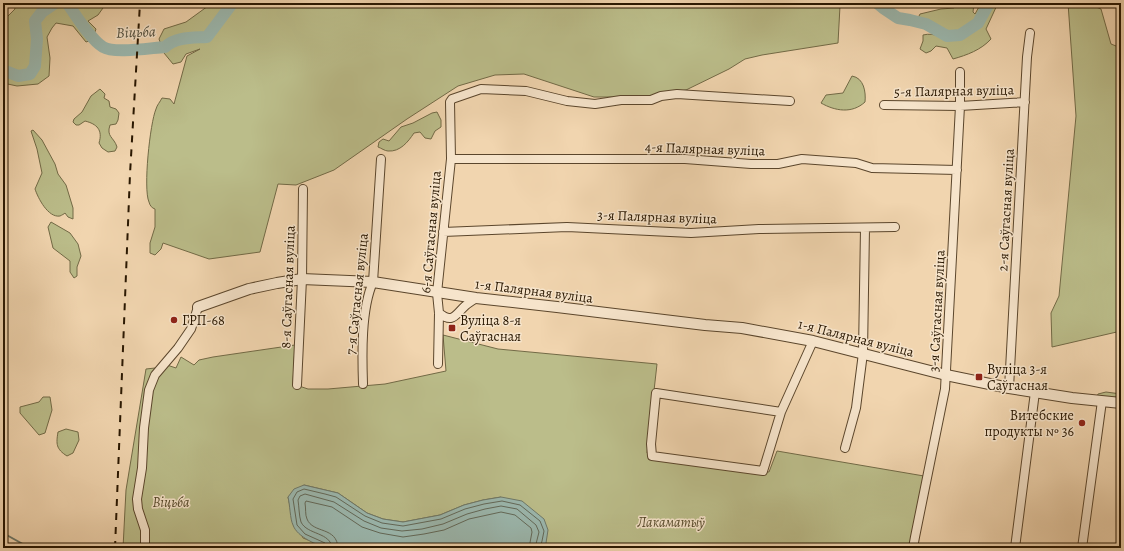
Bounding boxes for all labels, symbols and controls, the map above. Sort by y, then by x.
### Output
water label: Віцьба [116,21,156,43]
street label: 5-я Палярная вуліца [894,80,1015,102]
street label: 4-я Палярная вуліца [645,137,766,161]
street label: 2-я Саўгасная вуліца [993,147,1019,272]
street label: 6-я Саўгасная вуліца [416,169,446,294]
street label: 3-я Палярная вуліца [597,205,718,229]
street label: 8-я Саўгасная вуліца [276,225,300,349]
street label: 7-я Саўгасная вуліца [341,232,373,356]
street label: 3-я Саўгасная вуліца [924,249,950,373]
street label: 1-я Палярная вуліца [474,274,595,308]
place label: ГРП-68 [182,311,225,330]
place label: Вуліца 8-я Саўгасная [460,311,521,346]
street label: 1-я Палярная вуліца [796,314,916,362]
marker: ГРП-68 [169,315,179,325]
marker: Вуліца 8-я Саўгасная [447,323,457,333]
place label: Вуліца 3-я Саўгасная [987,360,1048,395]
marker: Вуліца 3-я Саўгасная [974,372,984,382]
place label: Витебские продукты № 36 [984,406,1074,441]
marker: Витебские продукты № 36 [1077,418,1087,428]
park label: Віцьба [152,493,190,512]
park label: Лакаматыў [636,513,705,532]

